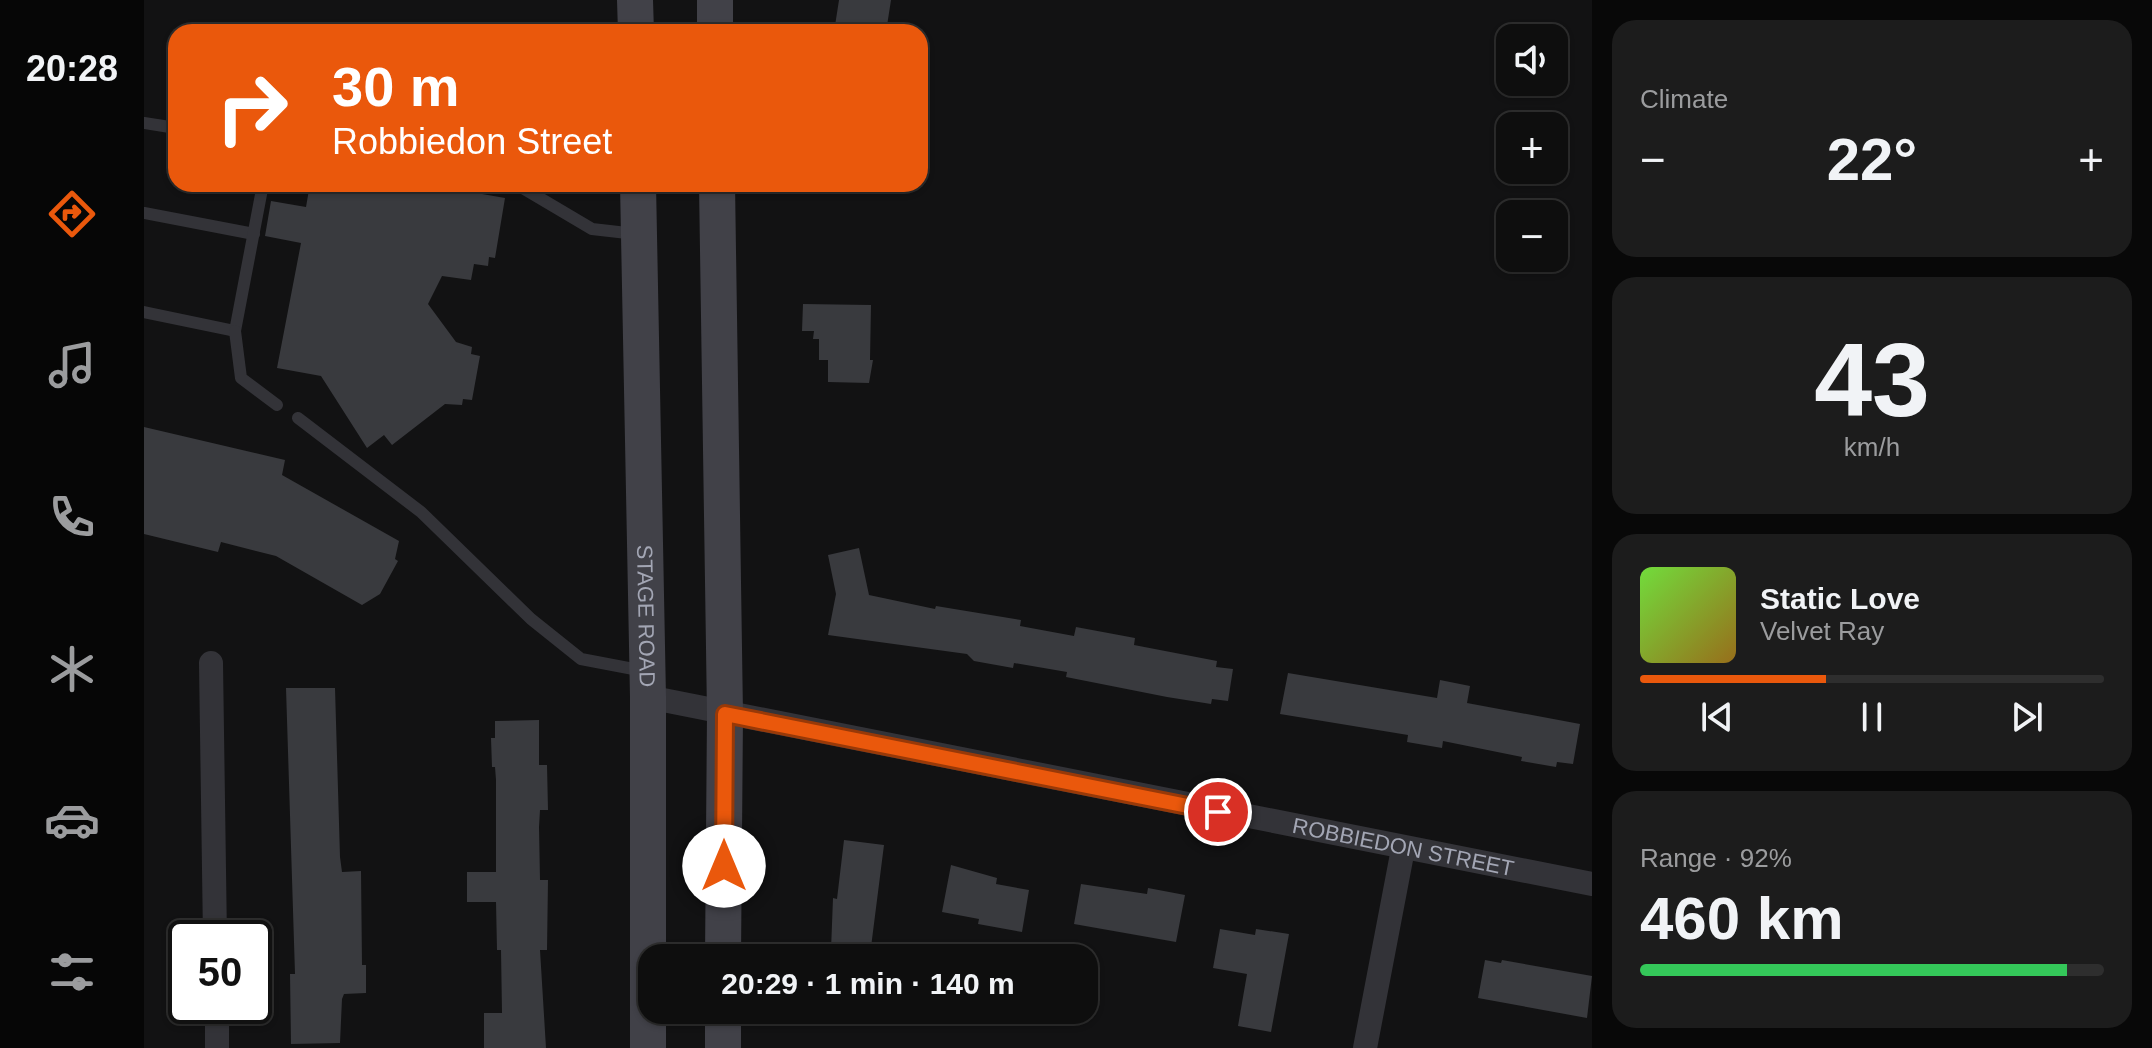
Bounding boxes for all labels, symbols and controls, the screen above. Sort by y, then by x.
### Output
map controls [1496,24,1568,272]
button: sound [1496,24,1568,96]
text: 20:28 [26,48,118,89]
text: 30 m [332,55,460,118]
icon: right [200,56,304,160]
text: Climate [1640,84,1728,114]
button: + [1496,112,1568,184]
text: Robbiedon Street [332,121,612,162]
text: 22° [1827,126,1917,193]
text: − [1640,135,1666,184]
text: + [2078,135,2104,184]
icon: directions [44,186,100,242]
button: − [1496,200,1568,272]
text: 43 [1814,322,1930,438]
icon: music [44,337,100,393]
text: km/h [1844,432,1900,462]
icon: phone [44,489,100,545]
street label: STAGE ROAD [633,544,660,688]
text: Static Love [1760,582,1920,615]
text: Velvet Ray [1760,616,1884,646]
icon: climate [44,641,100,697]
icon: previous [1695,695,1739,739]
icon: pause [1850,695,1894,739]
icon: next [2005,695,2049,739]
pin [1184,778,1252,846]
icon: arrive [1196,790,1240,834]
icon: car [44,792,100,848]
street label: ROBBIEDON STREET [1290,812,1516,881]
position arrow [682,824,766,908]
text: Range · 92% [1640,843,1792,873]
text: 460 km [1640,885,1844,952]
speed limit sign: 50 [168,920,272,1024]
icon: filters [44,944,100,1000]
text: 20:29 · 1 min · 140 m [721,967,1015,1000]

